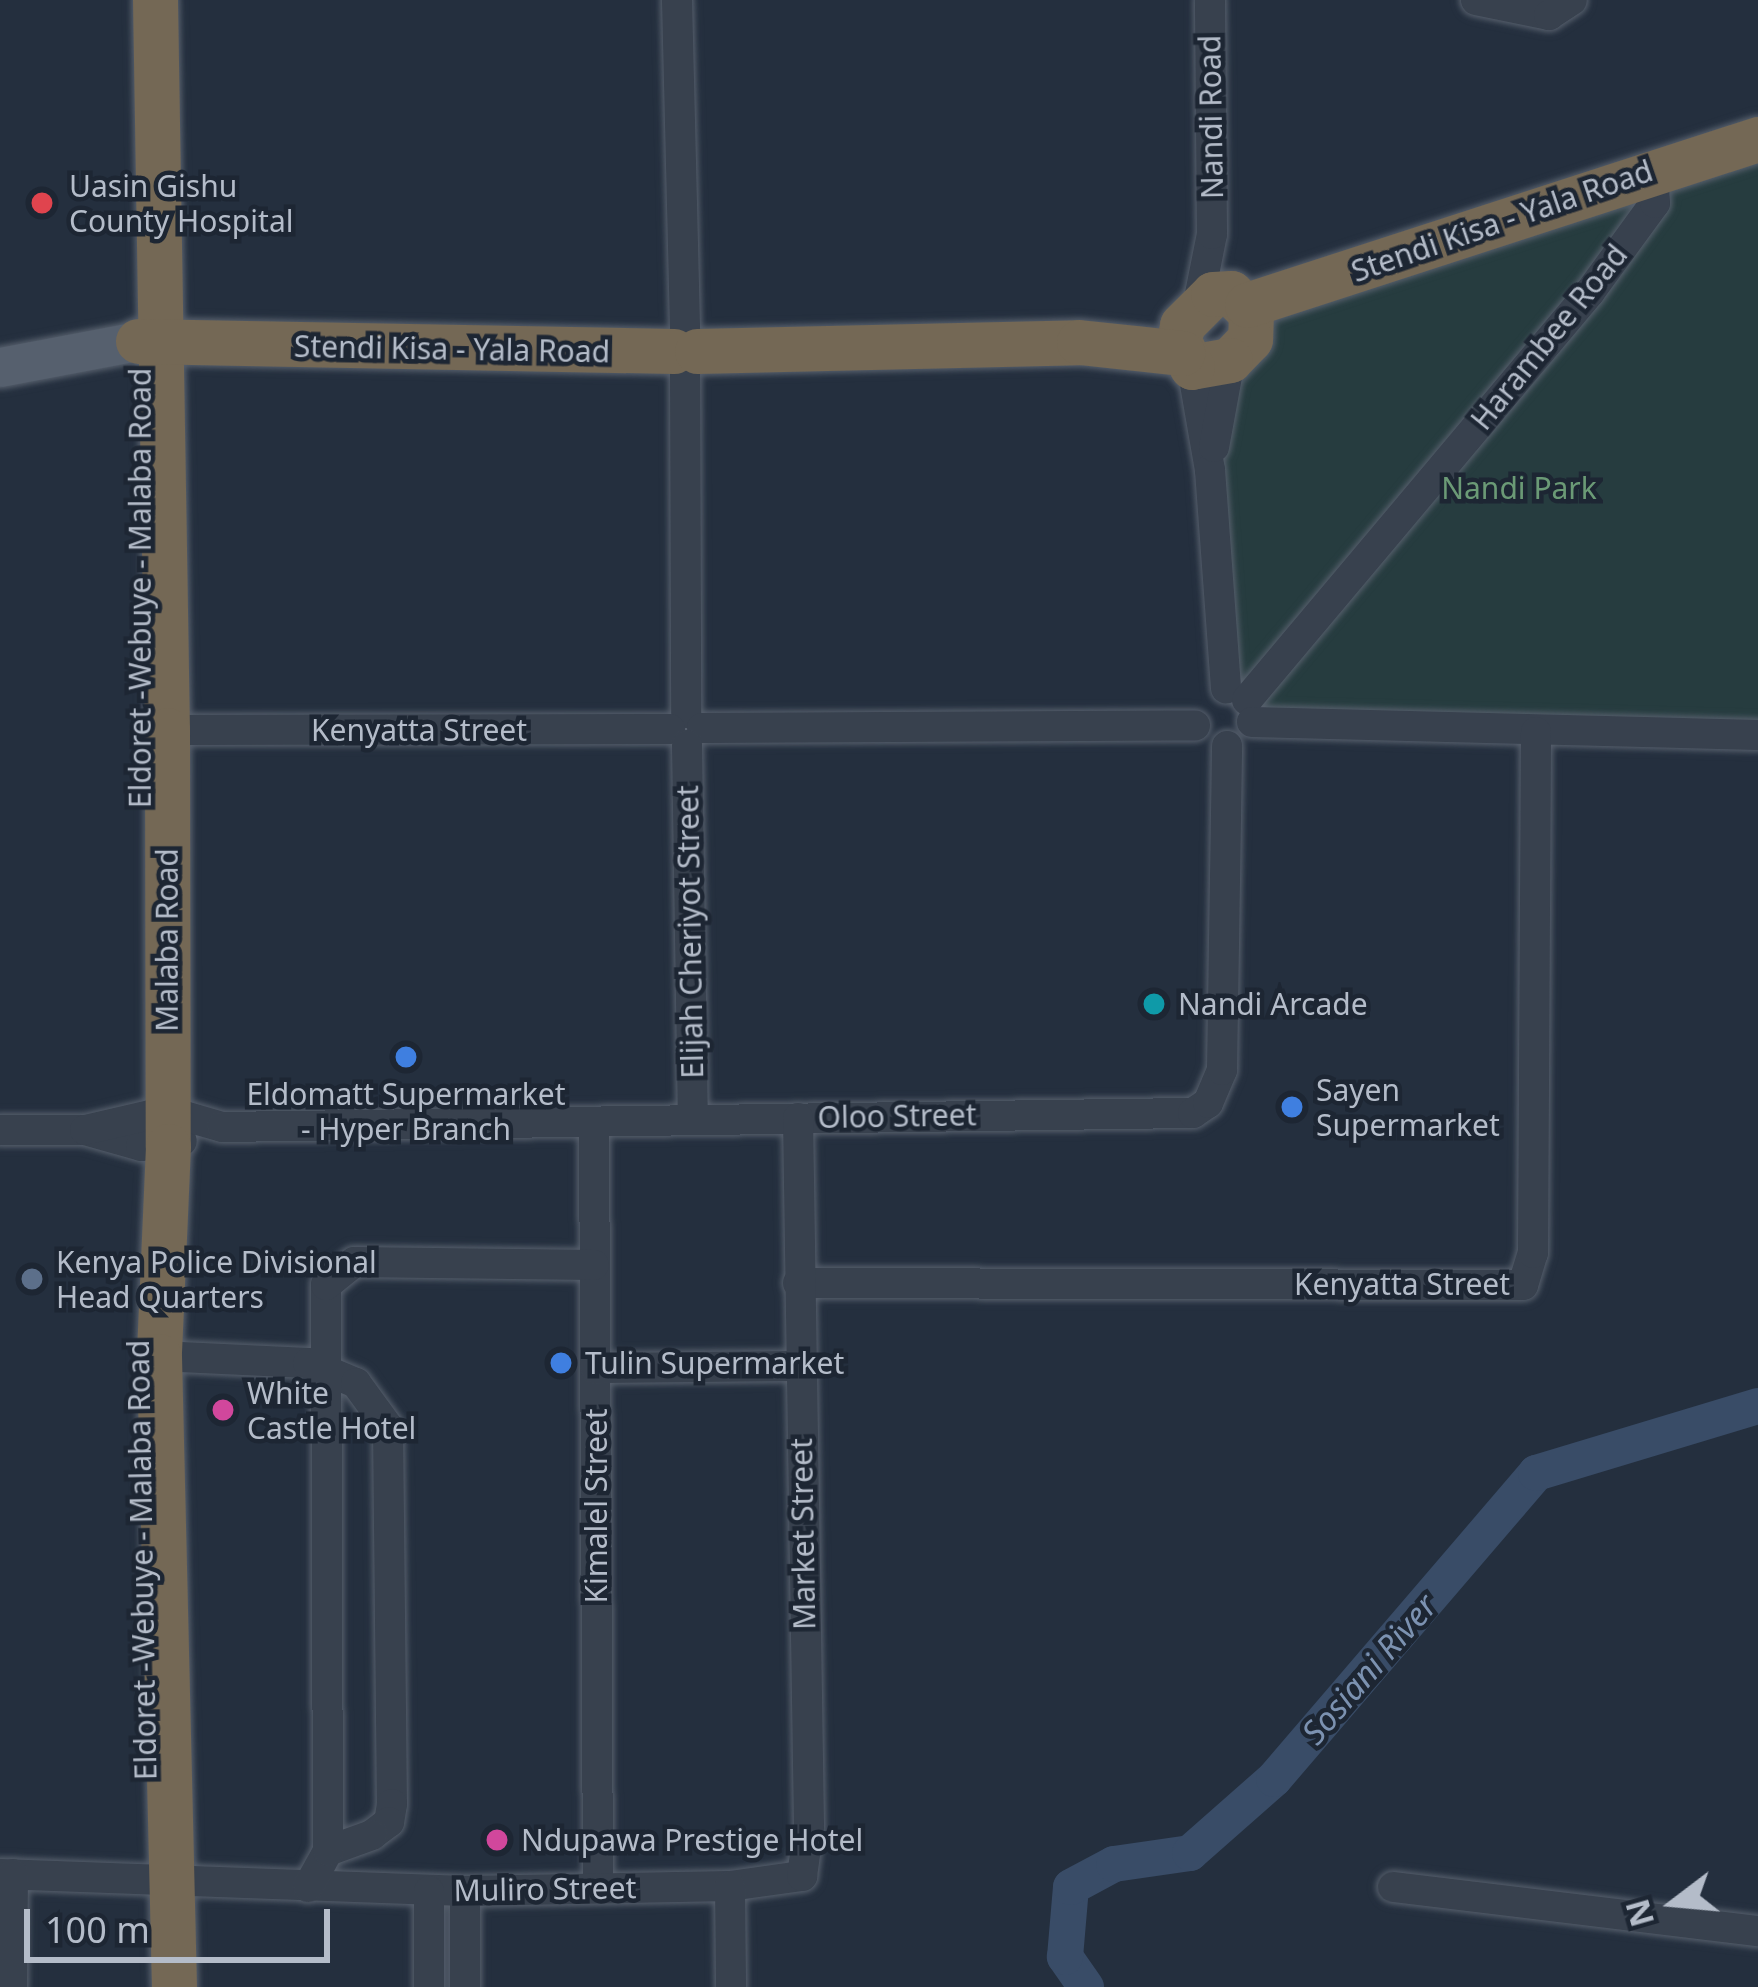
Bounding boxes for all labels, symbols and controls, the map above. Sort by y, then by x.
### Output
street label: Nandi Road [1192,35,1230,199]
street label: Stendi Kisa - Yala Road [1347,152,1657,290]
place label: Uasin Gishu County Hospital [69,168,293,238]
marker: Uasin Gishu County Hospital [26,187,58,219]
street label: Harambee Road [1463,237,1635,437]
street label: Stendi Kisa - Yala Road [294,328,610,370]
street label: Eldoret -Webuye - Malaba Road [122,368,158,808]
park label: Nandi Park [1441,470,1597,506]
street label: Kenyatta Street [311,712,527,748]
street label: Elijah Cheriyot Street [669,785,711,1079]
street label: Malaba Road [149,848,185,1032]
place label: Nandi Arcade [1178,986,1368,1022]
marker: Nandi Arcade [1141,991,1167,1017]
marker: Eldomatt Supermarket - Hyper Branch [393,1044,419,1070]
place label: Sayen Supermarket [1316,1072,1500,1142]
place label: Eldomatt Supermarket - Hyper Branch [246,1076,566,1146]
marker: Sayen Supermarket [1279,1094,1305,1120]
street label: Oloo Street [817,1097,977,1135]
place label: Kenya Police Divisional Head Quarters [56,1244,377,1314]
marker: Kenya Police Divisional Head Quarters [19,1266,45,1292]
street label: Kenyatta Street [1294,1266,1510,1302]
street label: Eldoret -Webuye - Malaba Road [120,1339,164,1781]
place label: Tulin Supermarket [585,1345,844,1381]
marker: Tulin Supermarket [548,1350,574,1376]
place label: White Castle Hotel [247,1375,416,1446]
marker: White Castle Hotel [210,1397,236,1423]
street label: Kimalel Street [578,1408,614,1604]
street label: Market Street [783,1438,823,1630]
water label: Sosiani River [1293,1586,1445,1752]
place label: Ndupawa Prestige Hotel [521,1822,863,1858]
marker: Ndupawa Prestige Hotel [484,1827,510,1853]
north arrow [1614,1843,1734,1963]
street label: Muliro Street [453,1869,637,1909]
scale bar [30,1885,336,1959]
text: N [1614,1894,1664,1932]
text: 100 m [45,1905,150,1954]

